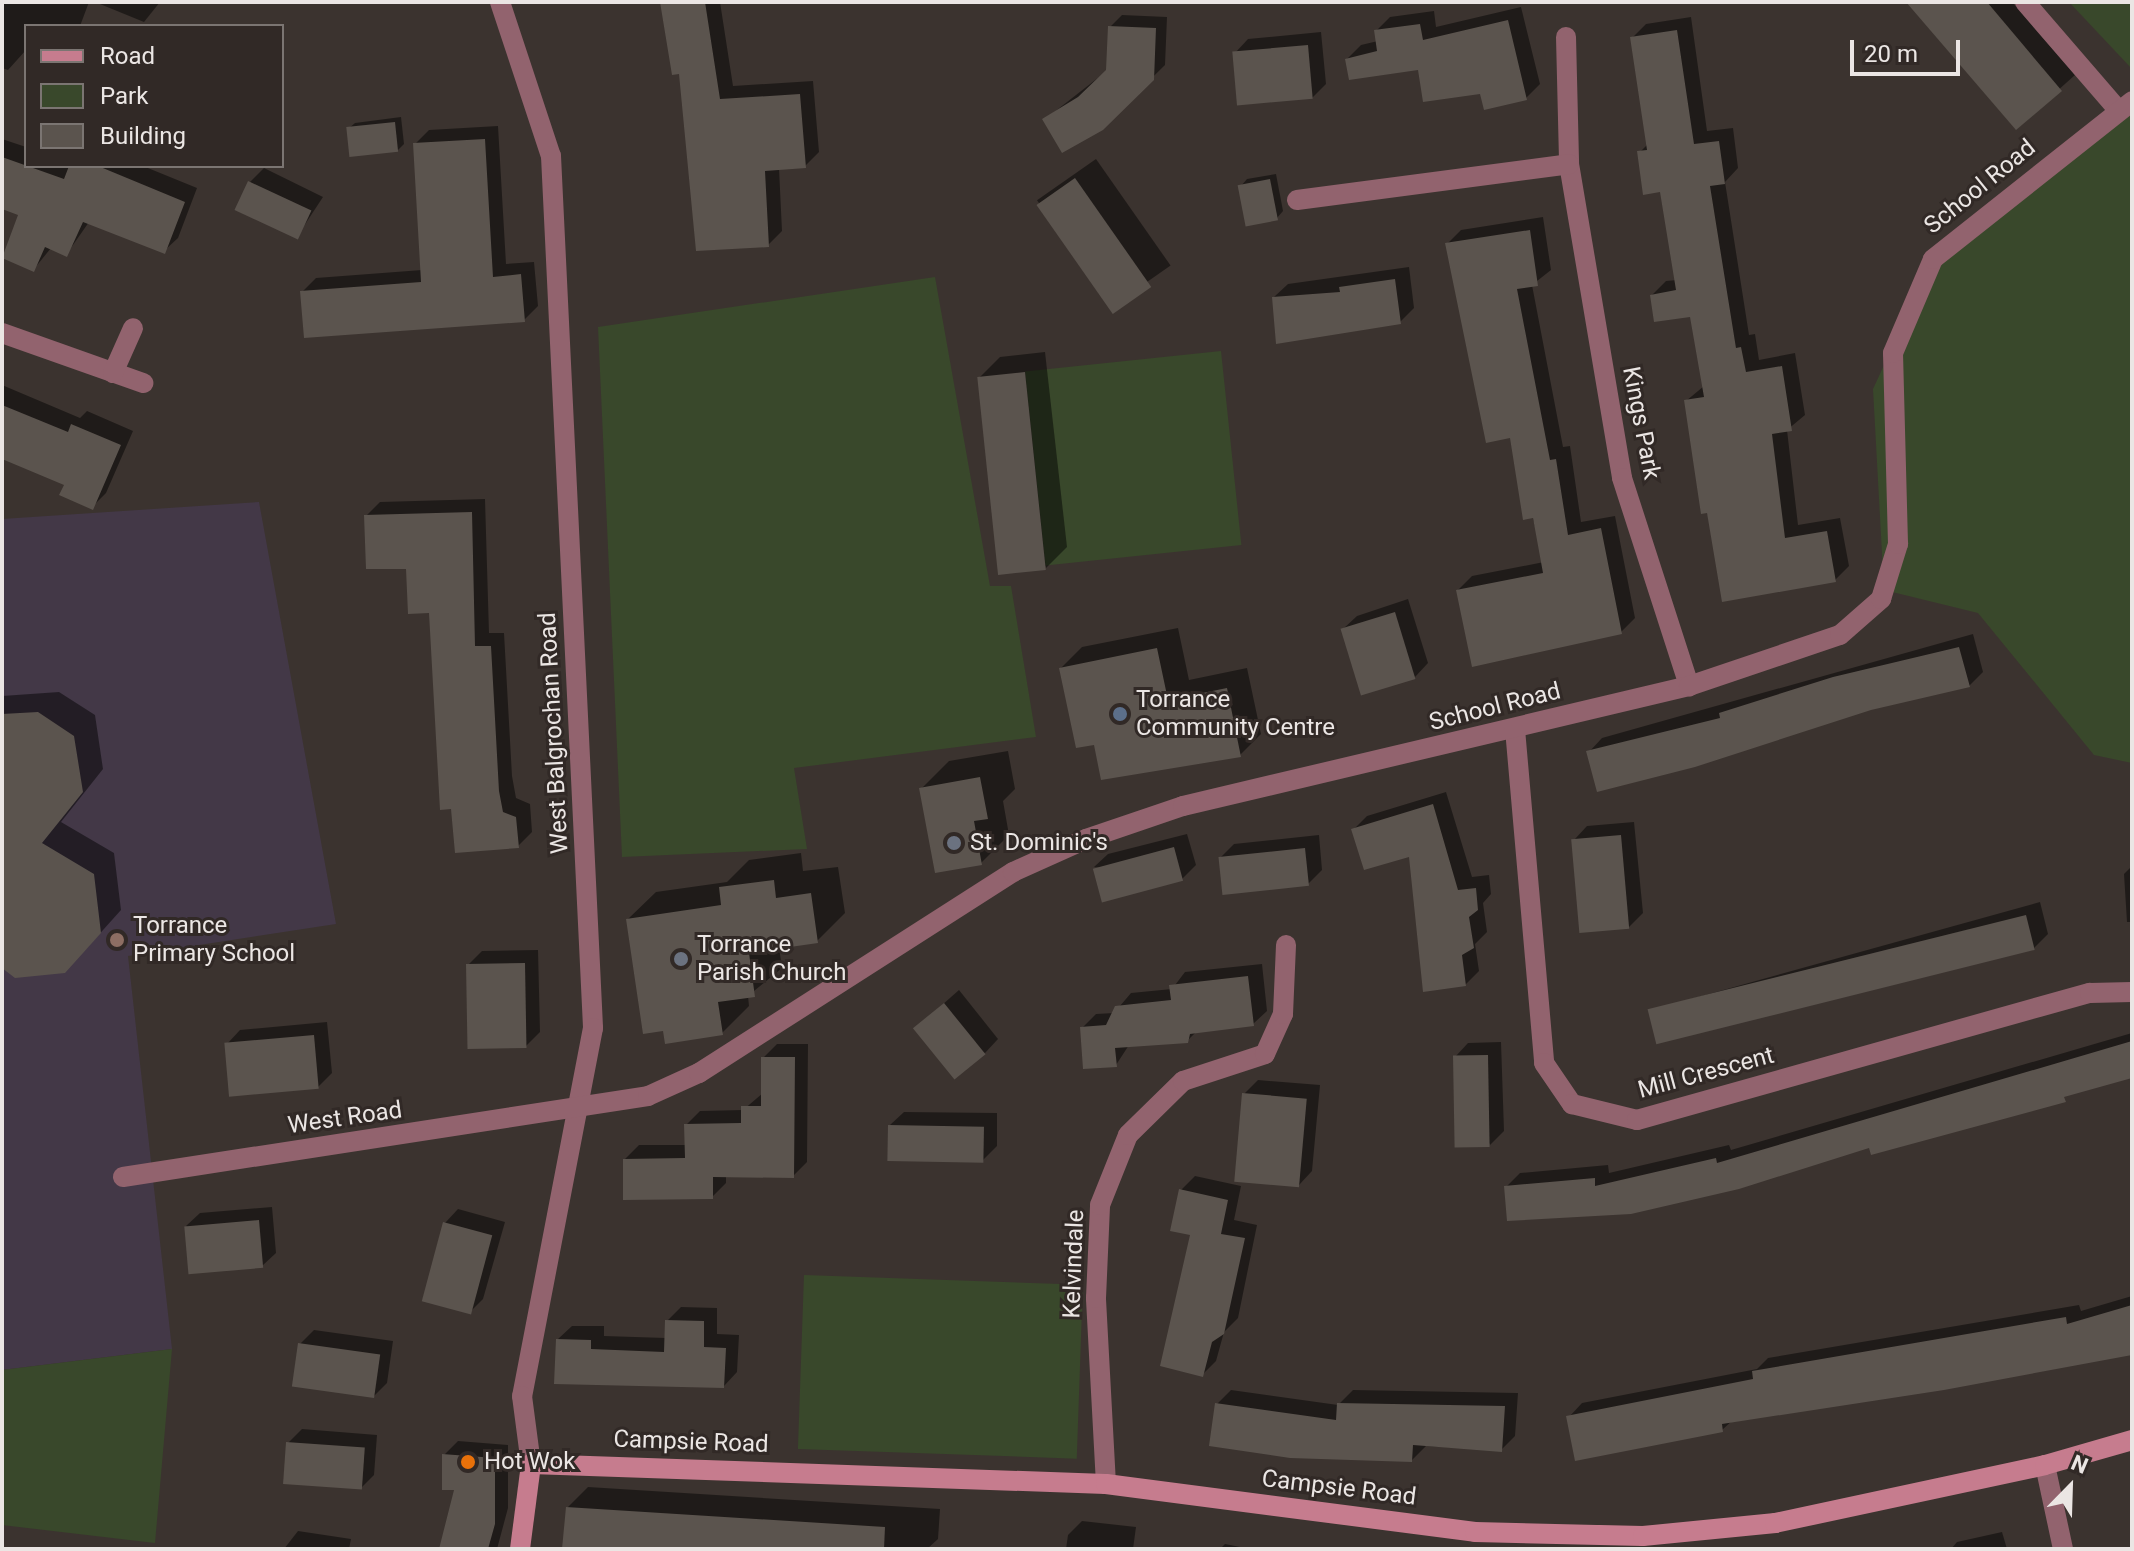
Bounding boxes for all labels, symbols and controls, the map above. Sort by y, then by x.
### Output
legend [24,24,284,168]
scale bar [1854,24,1964,74]
text: 20 m [1864,40,1918,68]
text: Road [100,42,155,70]
text: Park [100,82,148,110]
text: Building [100,122,186,150]
street label: School Road [1919,134,2041,240]
street label: Kings Park [1616,364,1666,482]
street label: West Balgrochan Road [533,611,575,855]
street label: School Road [1426,677,1564,737]
place label: Torrance Community Centre [1136,686,1335,742]
marker: Torrance Community Centre [1111,705,1129,723]
place label: St. Dominic's [970,829,1108,857]
marker: St. Dominic's [945,834,963,852]
place label: Torrance Primary School [133,912,295,968]
marker: Torrance Primary School [108,931,126,949]
place label: Torrance Parish Church [697,931,846,987]
marker: Torrance Parish Church [672,950,690,968]
street label: Mill Crescent [1635,1041,1777,1105]
street label: West Road [286,1096,404,1140]
street label: Kelvindale [1058,1209,1090,1319]
street label: Campsie Road [613,1425,769,1459]
north arrow [2030,1447,2110,1527]
place label: Hot Wok [484,1448,575,1476]
text: N [2068,1450,2092,1479]
marker: Hot Wok [459,1453,477,1471]
street label: Campsie Road [1260,1464,1418,1512]

